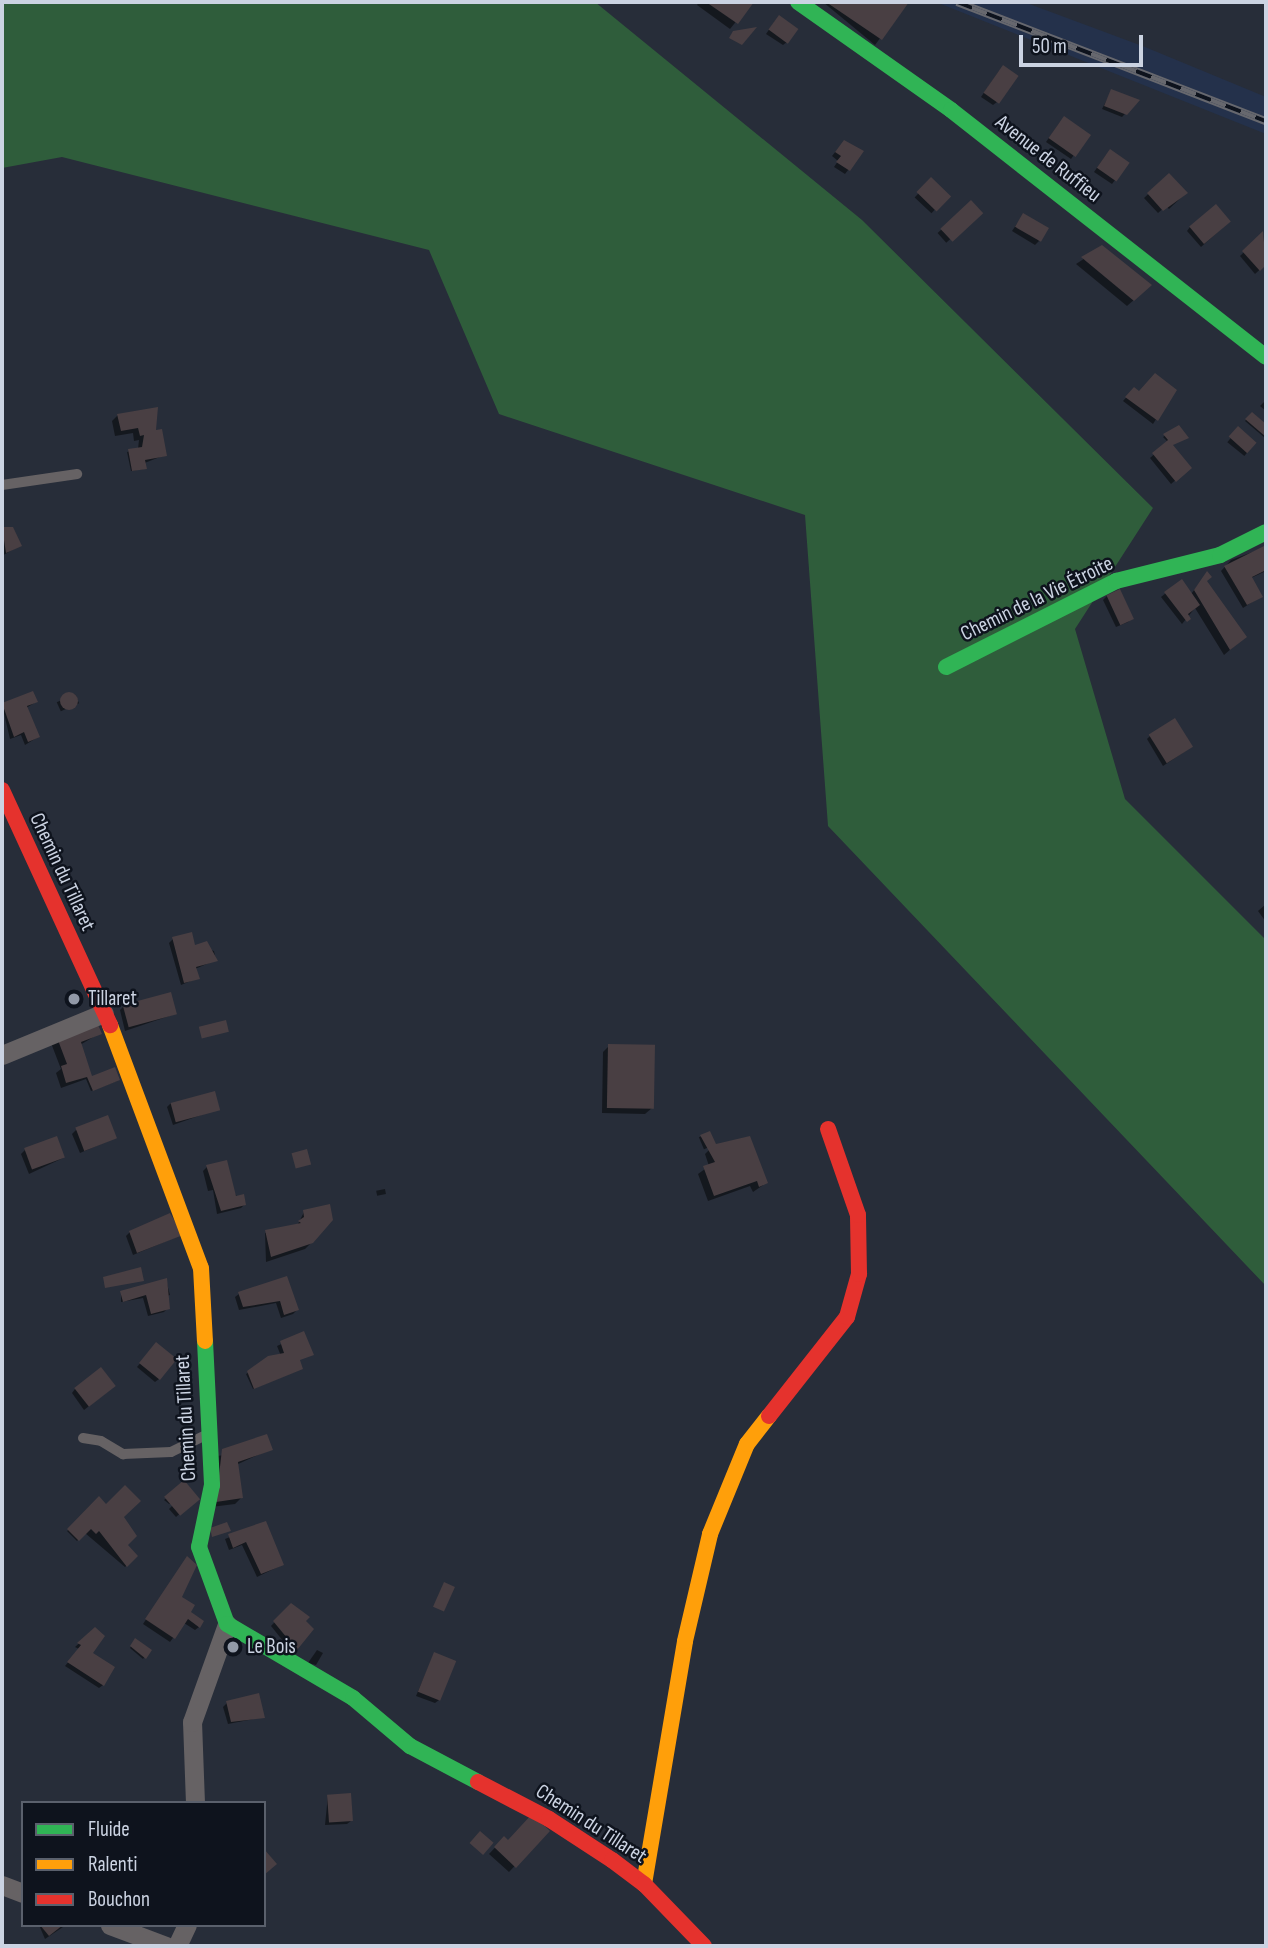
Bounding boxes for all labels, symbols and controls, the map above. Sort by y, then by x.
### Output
scale bar [1023,21,1147,65]
text: 50 m [1032,34,1067,59]
street label: Avenue de Ruffieu [990,110,1106,208]
street label: Chemin de la Vie Étroite [957,551,1117,647]
street label: Chemin du Tillaret [24,809,100,935]
place label: Tillaret [88,986,137,1012]
marker: Tillaret [66,991,82,1007]
street label: Chemin du Tillaret [170,1354,202,1482]
place label: Le Bois [247,1634,296,1660]
marker: Le Bois [225,1639,241,1655]
street label: Chemin du Tillaret [531,1779,651,1869]
legend [21,1801,266,1927]
text: Fluide [88,1817,130,1842]
text: Ralenti [88,1852,137,1877]
text: Bouchon [88,1887,150,1912]

